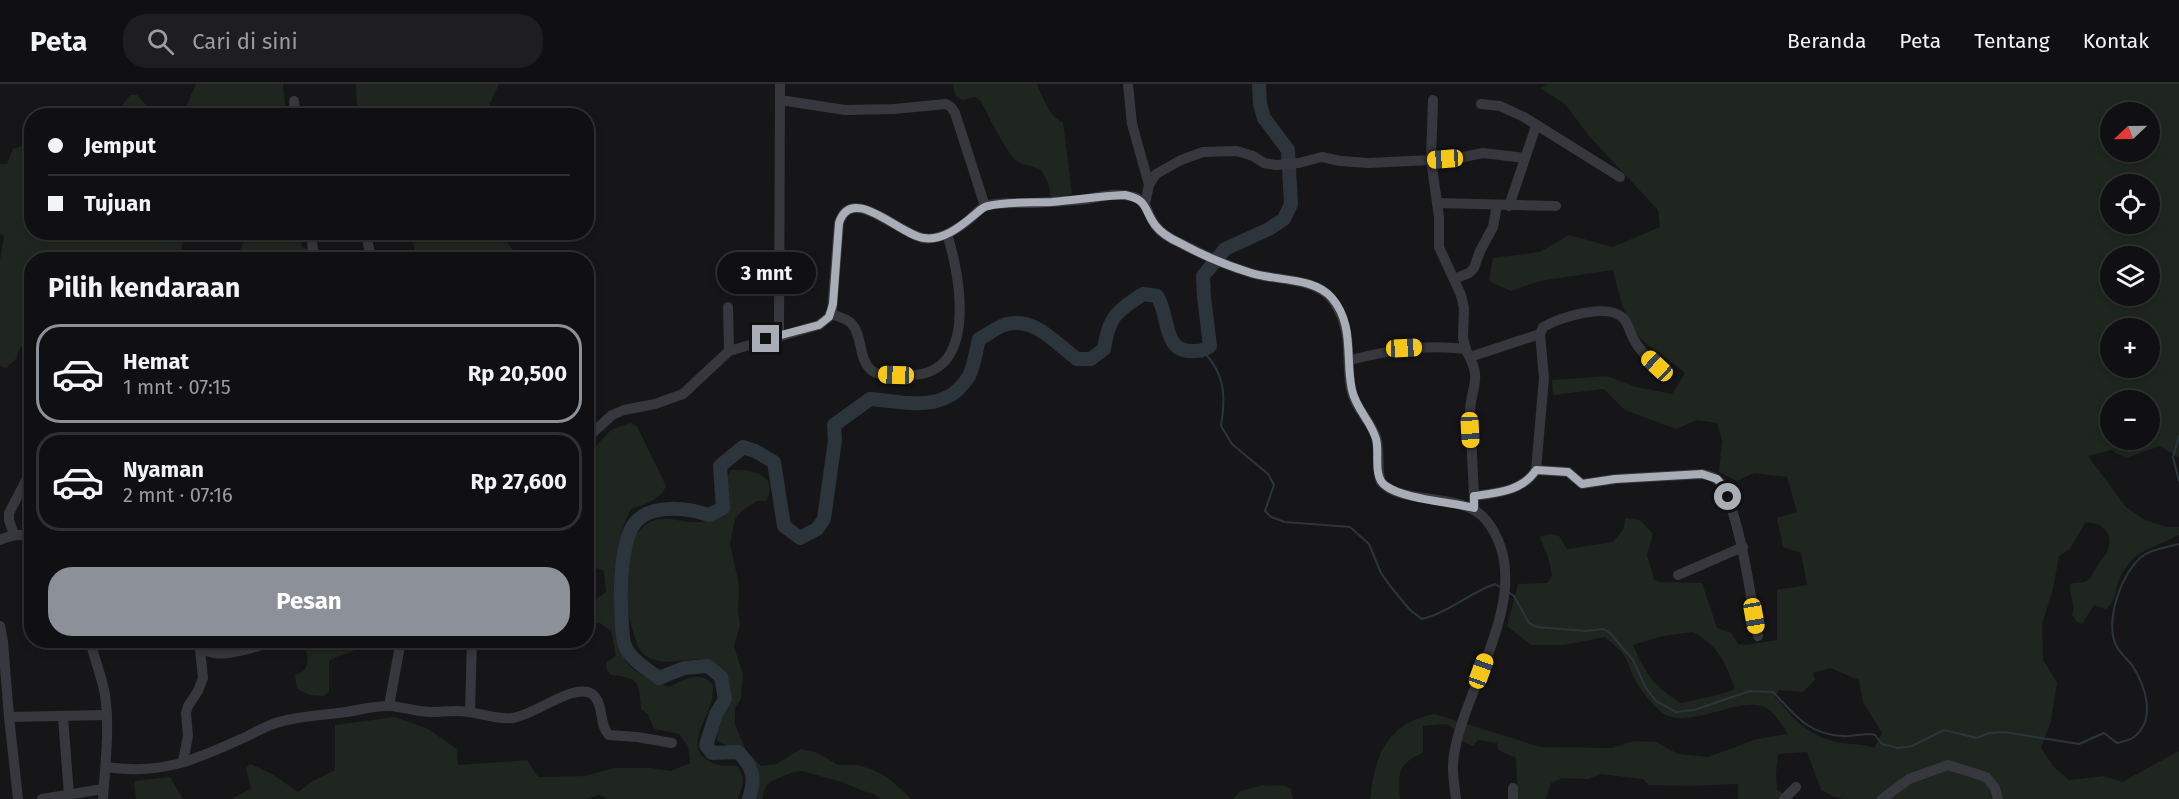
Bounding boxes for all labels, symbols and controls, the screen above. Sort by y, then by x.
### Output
search box [123,14,543,68]
text: Peta [30,25,87,58]
icon: search [144,25,177,58]
text: Cari di sini [192,28,298,55]
text: Beranda [1787,28,1866,54]
text: Peta [1899,28,1941,54]
text: Tentang [1974,28,2050,54]
text: Kontak [2083,28,2149,54]
north arrow [2100,102,2160,162]
map controls [2100,102,2160,450]
text: Jemput [84,132,156,159]
car [1426,149,1464,169]
button: locate [2100,174,2160,234]
text: Tujuan [84,190,151,217]
button: layers [2100,246,2160,306]
callout: 3 mnt [716,252,816,294]
text: 3 mnt [741,261,792,285]
text: Pilih kendaraan [48,272,240,304]
button: + [2100,318,2160,378]
route end [752,325,779,352]
car [1386,338,1422,358]
icon: car [51,347,105,401]
car [1638,347,1676,385]
text: Hemat [123,348,189,375]
text: Rp 20,500 [468,360,567,387]
car [878,365,914,385]
text: 1 mnt · 07:15 [123,375,231,399]
button: − [2100,390,2160,450]
car [1460,412,1480,448]
icon: car [51,455,105,509]
text: Nyaman [123,456,204,483]
text: Rp 27,600 [470,468,567,495]
text: 2 mnt · 07:16 [123,483,233,507]
route start [1714,483,1741,510]
button: Pesan [48,567,570,636]
car [1742,597,1766,635]
car [1466,651,1496,691]

